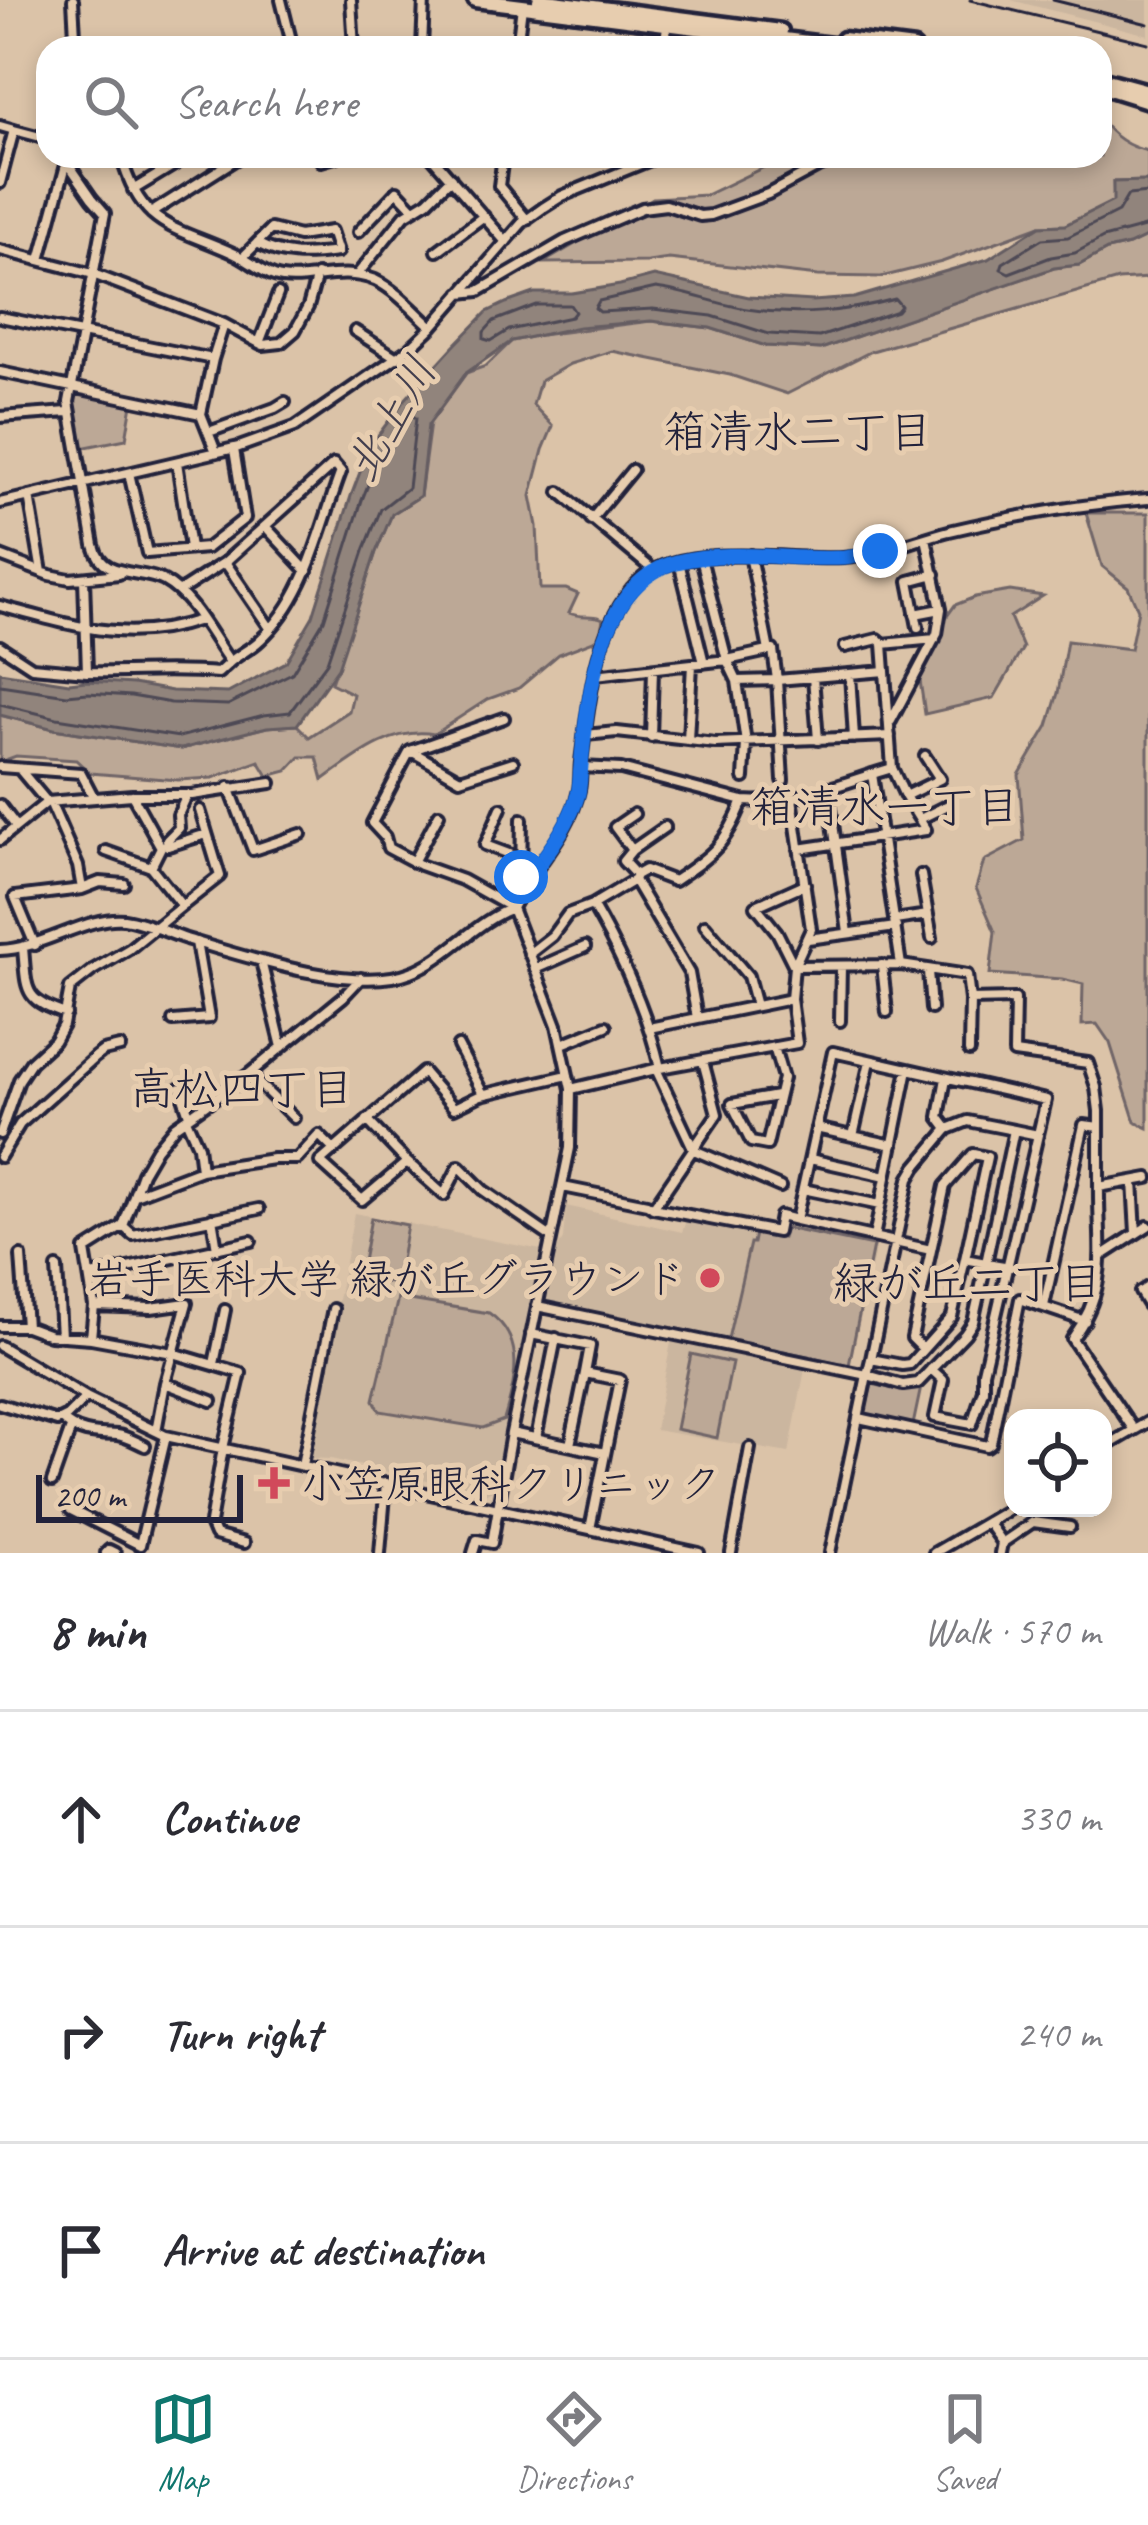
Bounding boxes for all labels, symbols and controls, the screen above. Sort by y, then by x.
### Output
search box [36,36,1112,168]
icon: search [78,69,144,135]
text: Search here [174,74,357,131]
water label: 北上川 [333,346,450,491]
district label: 箱清水二丁目 [663,404,933,461]
route end [853,524,907,578]
district label: 箱清水一丁目 [750,779,1020,836]
route start [494,850,548,904]
district label: 高松四丁目 [129,1061,355,1118]
place label: 岩手医科大学 緑が丘グラウンド [88,1253,686,1306]
district label: 緑が丘二丁目 [833,1255,1103,1312]
marker: 岩手医科大学 緑が丘グラウンド [697,1265,723,1291]
map controls [1004,1409,1112,1517]
button: locate [1004,1409,1112,1517]
place label: 小笠原眼科クリニック [301,1458,721,1511]
marker: 小笠原眼科クリニック [258,1467,290,1499]
scale bar [36,1469,243,1522]
text: 200 m [54,1475,125,1517]
text: 8 min [48,1599,146,1663]
text: Walk · 570 m [924,1607,1100,1656]
icon: ahead [48,1786,114,1852]
text: Continue [162,1790,296,1847]
text: 330 m [1016,1794,1100,1843]
icon: right [48,2002,114,2068]
text: Turn right [162,2006,320,2063]
text: 240 m [1016,2010,1100,2059]
icon: arrive [48,2218,114,2284]
text: Arrive at destination [162,2222,484,2279]
tab: Map [150,2386,216,2500]
tab: Directions [517,2386,631,2500]
tab: Saved [932,2386,998,2500]

